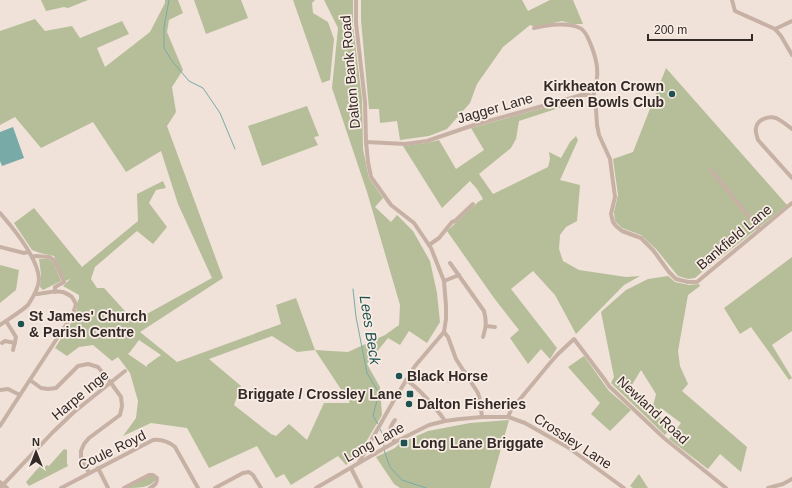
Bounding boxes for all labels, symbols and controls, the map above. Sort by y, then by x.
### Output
street label: Dalton Bank Road [337,15,363,129]
scale bar [648,16,752,42]
text: 200 m [654,23,687,37]
place label: Kirkheaton Crown Green Bowls Club [543,78,664,110]
marker: Kirkheaton Crown Green Bowls Club [667,89,677,99]
street label: Jagger Lane [455,90,535,126]
street label: Bankfield Lane [693,201,775,273]
water label: Lees Beck [357,294,385,367]
place label: St James' Church & Parish Centre [29,308,147,340]
marker: St James' Church & Parish Centre [16,319,26,329]
street label: Harpe Inge [48,366,112,423]
place label: Black Horse [407,368,488,384]
marker: Black Horse [394,371,404,381]
street label: Newland Road [614,373,692,447]
place label: Briggate / Crossley Lane [238,386,402,402]
marker: Briggate / Crossley Lane [405,389,415,399]
place label: Dalton Fisheries [417,396,526,412]
marker: Dalton Fisheries [404,399,414,409]
street label: Crossley Lane [531,410,615,472]
street label: Long Lane [341,419,407,465]
street label: Coule Royd [76,427,148,473]
north arrow [16,432,56,472]
place label: Long Lane Briggate [412,435,544,451]
text: N [32,436,40,448]
marker: Long Lane Briggate [399,438,409,448]

